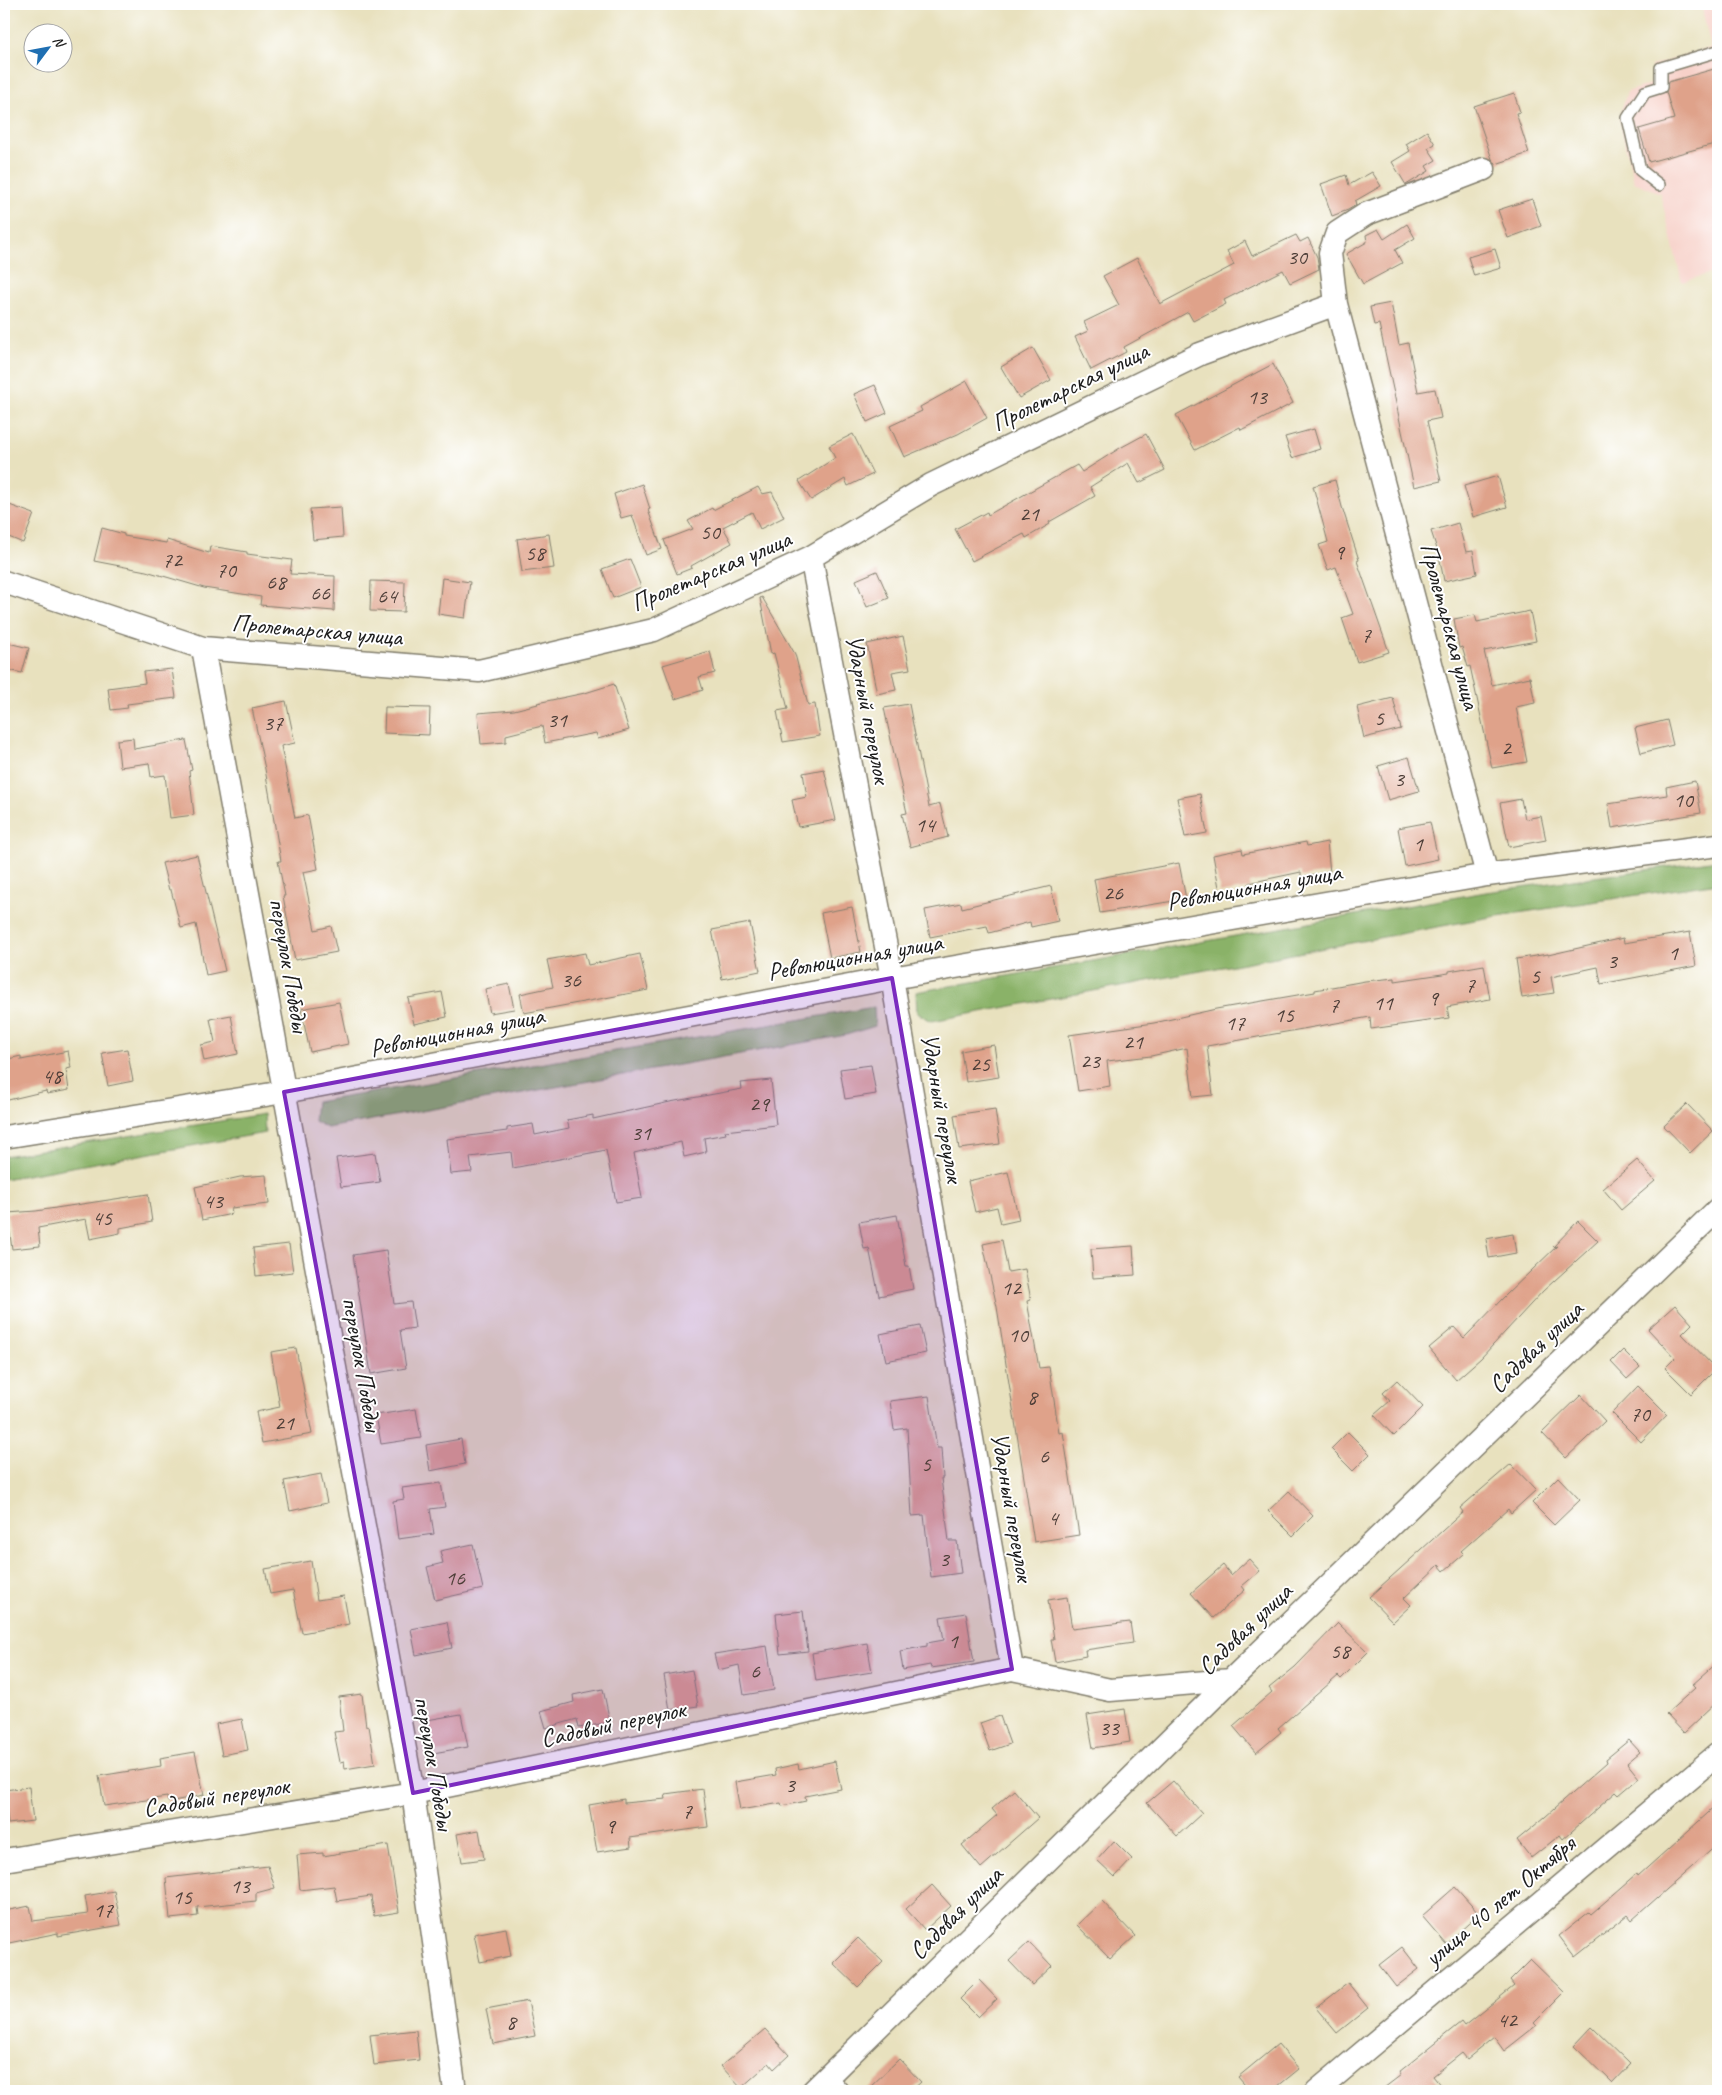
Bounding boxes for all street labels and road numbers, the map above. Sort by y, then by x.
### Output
street label: Пролетарская улица [986,334,1156,439]
street label: Пролетарская улица [626,522,798,619]
street label: Пролетарская улица [1412,539,1488,715]
street label: Пролетарская улица [230,607,406,654]
street label: Ударный переулок [838,632,899,789]
street label: Революционная улица [1164,856,1346,918]
street label: переулок Победы [261,895,317,1036]
street label: Революционная улица [765,926,947,988]
street label: Революционная улица [367,999,549,1065]
street label: Ударный переулок [913,1031,971,1188]
street label: Садовая улица [1482,1292,1592,1400]
street label: переулок Победы [334,1294,390,1435]
street label: Ударный переулок [983,1430,1041,1587]
street label: Садовая улица [1191,1574,1301,1682]
street label: переулок Победы [406,1693,462,1834]
street label: Садовый переулок [538,1693,691,1755]
street label: Садовый переулок [141,1769,294,1824]
street label: улица 40 лет Октября [1416,1827,1584,1975]
street label: Садовая улица [902,1858,1011,1967]

